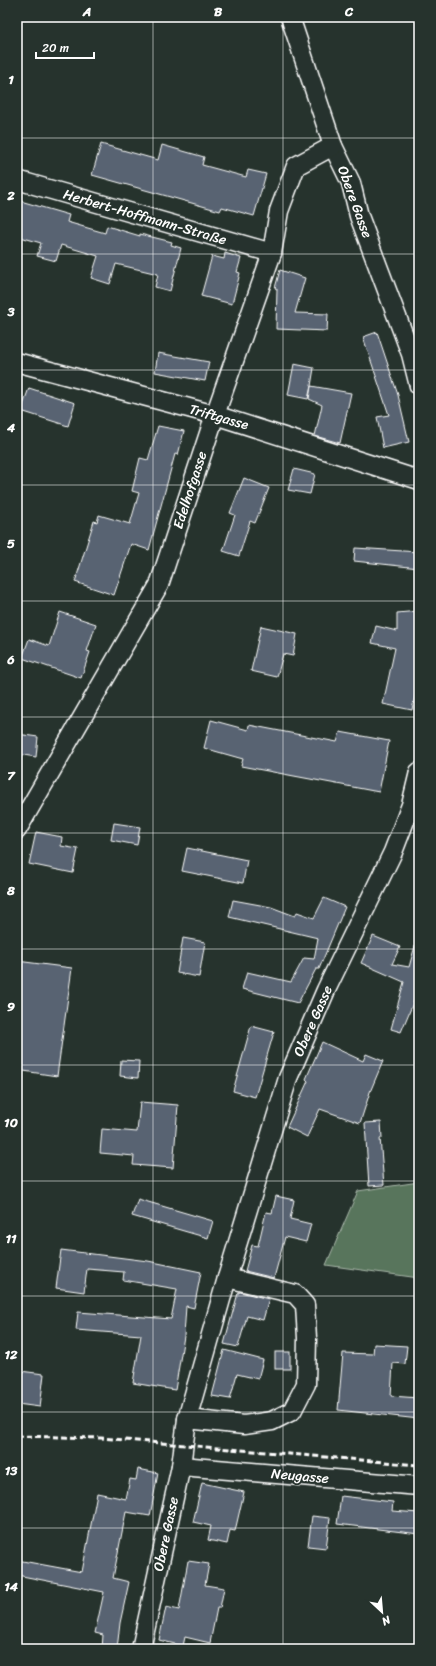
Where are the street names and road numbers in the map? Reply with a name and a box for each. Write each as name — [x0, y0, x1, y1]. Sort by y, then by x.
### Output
street label: Obere Gasse — [330, 162, 380, 242]
street label: Herbert-Hoffmann-Straße — [60, 182, 230, 252]
street label: Triftgasse — [186, 397, 252, 437]
street label: Edelhofgasse — [166, 448, 214, 532]
street label: Obere Gasse — [286, 981, 340, 1061]
street label: Neugasse — [270, 1461, 330, 1491]
street label: Obere Gasse — [146, 1494, 186, 1574]

